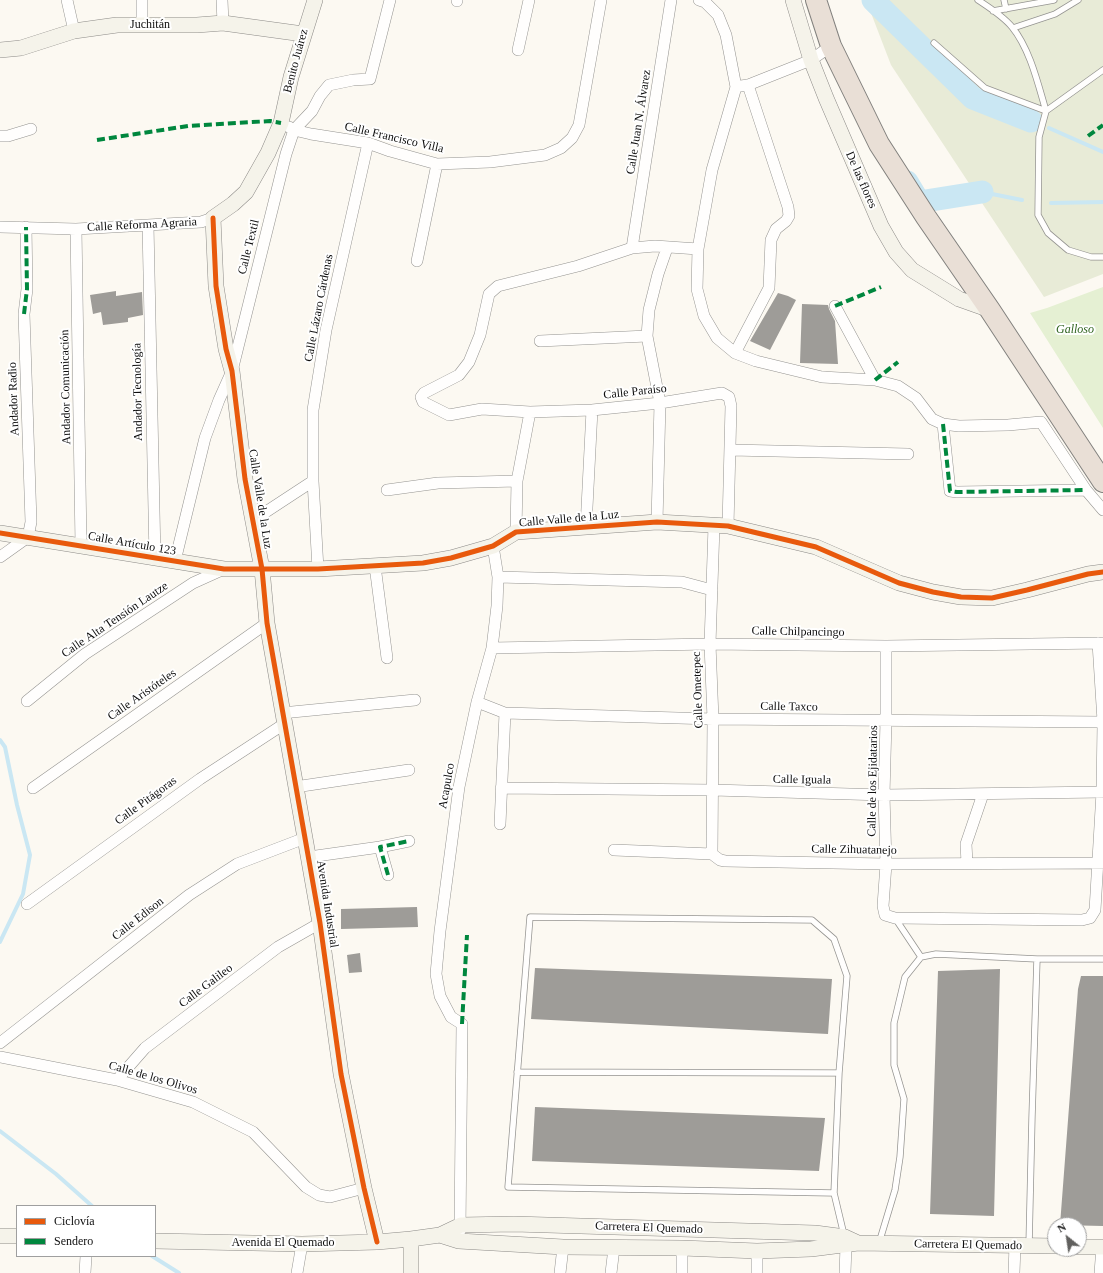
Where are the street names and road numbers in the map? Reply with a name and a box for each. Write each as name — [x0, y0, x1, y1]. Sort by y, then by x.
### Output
street label: Juchitán — [130, 18, 170, 32]
street label: Benito Juárez — [281, 27, 311, 95]
street label: Calle Juan N. Álvarez — [624, 69, 654, 175]
street label: Calle Francisco Villa — [343, 120, 445, 156]
street label: De las flores — [842, 149, 880, 211]
street label: Calle Reforma Agraria — [87, 215, 197, 235]
street label: Calle Textil — [235, 218, 263, 276]
street label: Calle Lázaro Cárdenas — [302, 253, 336, 363]
street label: Andador Comunicación — [58, 329, 74, 445]
street label: Andador Tecnología — [130, 343, 146, 441]
street label: Andador Radio — [6, 362, 22, 436]
street label: Calle Paraíso — [603, 382, 667, 402]
street label: Calle Valle de la Luz — [245, 448, 275, 550]
street label: Calle Valle de la Luz — [518, 507, 620, 531]
street label: Calle Artículo 123 — [87, 529, 177, 559]
street label: Calle Alta Tensión Lautze — [59, 579, 171, 661]
street label: Calle Chilpancingo — [751, 624, 845, 640]
street label: Calle Ometepec — [689, 651, 707, 729]
street label: Calle Aristóteles — [105, 666, 179, 724]
street label: Calle Taxco — [760, 699, 818, 715]
street label: Calle de los Ejidatarios — [865, 725, 881, 837]
street label: Acapulco — [436, 762, 458, 810]
street label: Calle Iguala — [773, 772, 831, 788]
street label: Calle Pitágoras — [112, 774, 180, 828]
street label: Calle Zihuatanejo — [811, 842, 897, 858]
street label: Avenida Industrial — [313, 859, 341, 949]
street label: Calle Edison — [109, 894, 167, 944]
street label: Calle Galileo — [176, 961, 236, 1011]
street label: Calle de los Olivos — [107, 1058, 199, 1098]
street label: Carretera El Quemado — [595, 1219, 703, 1237]
street label: Avenida El Quemado — [231, 1236, 335, 1250]
street label: Carretera El Quemado — [914, 1237, 1022, 1253]

